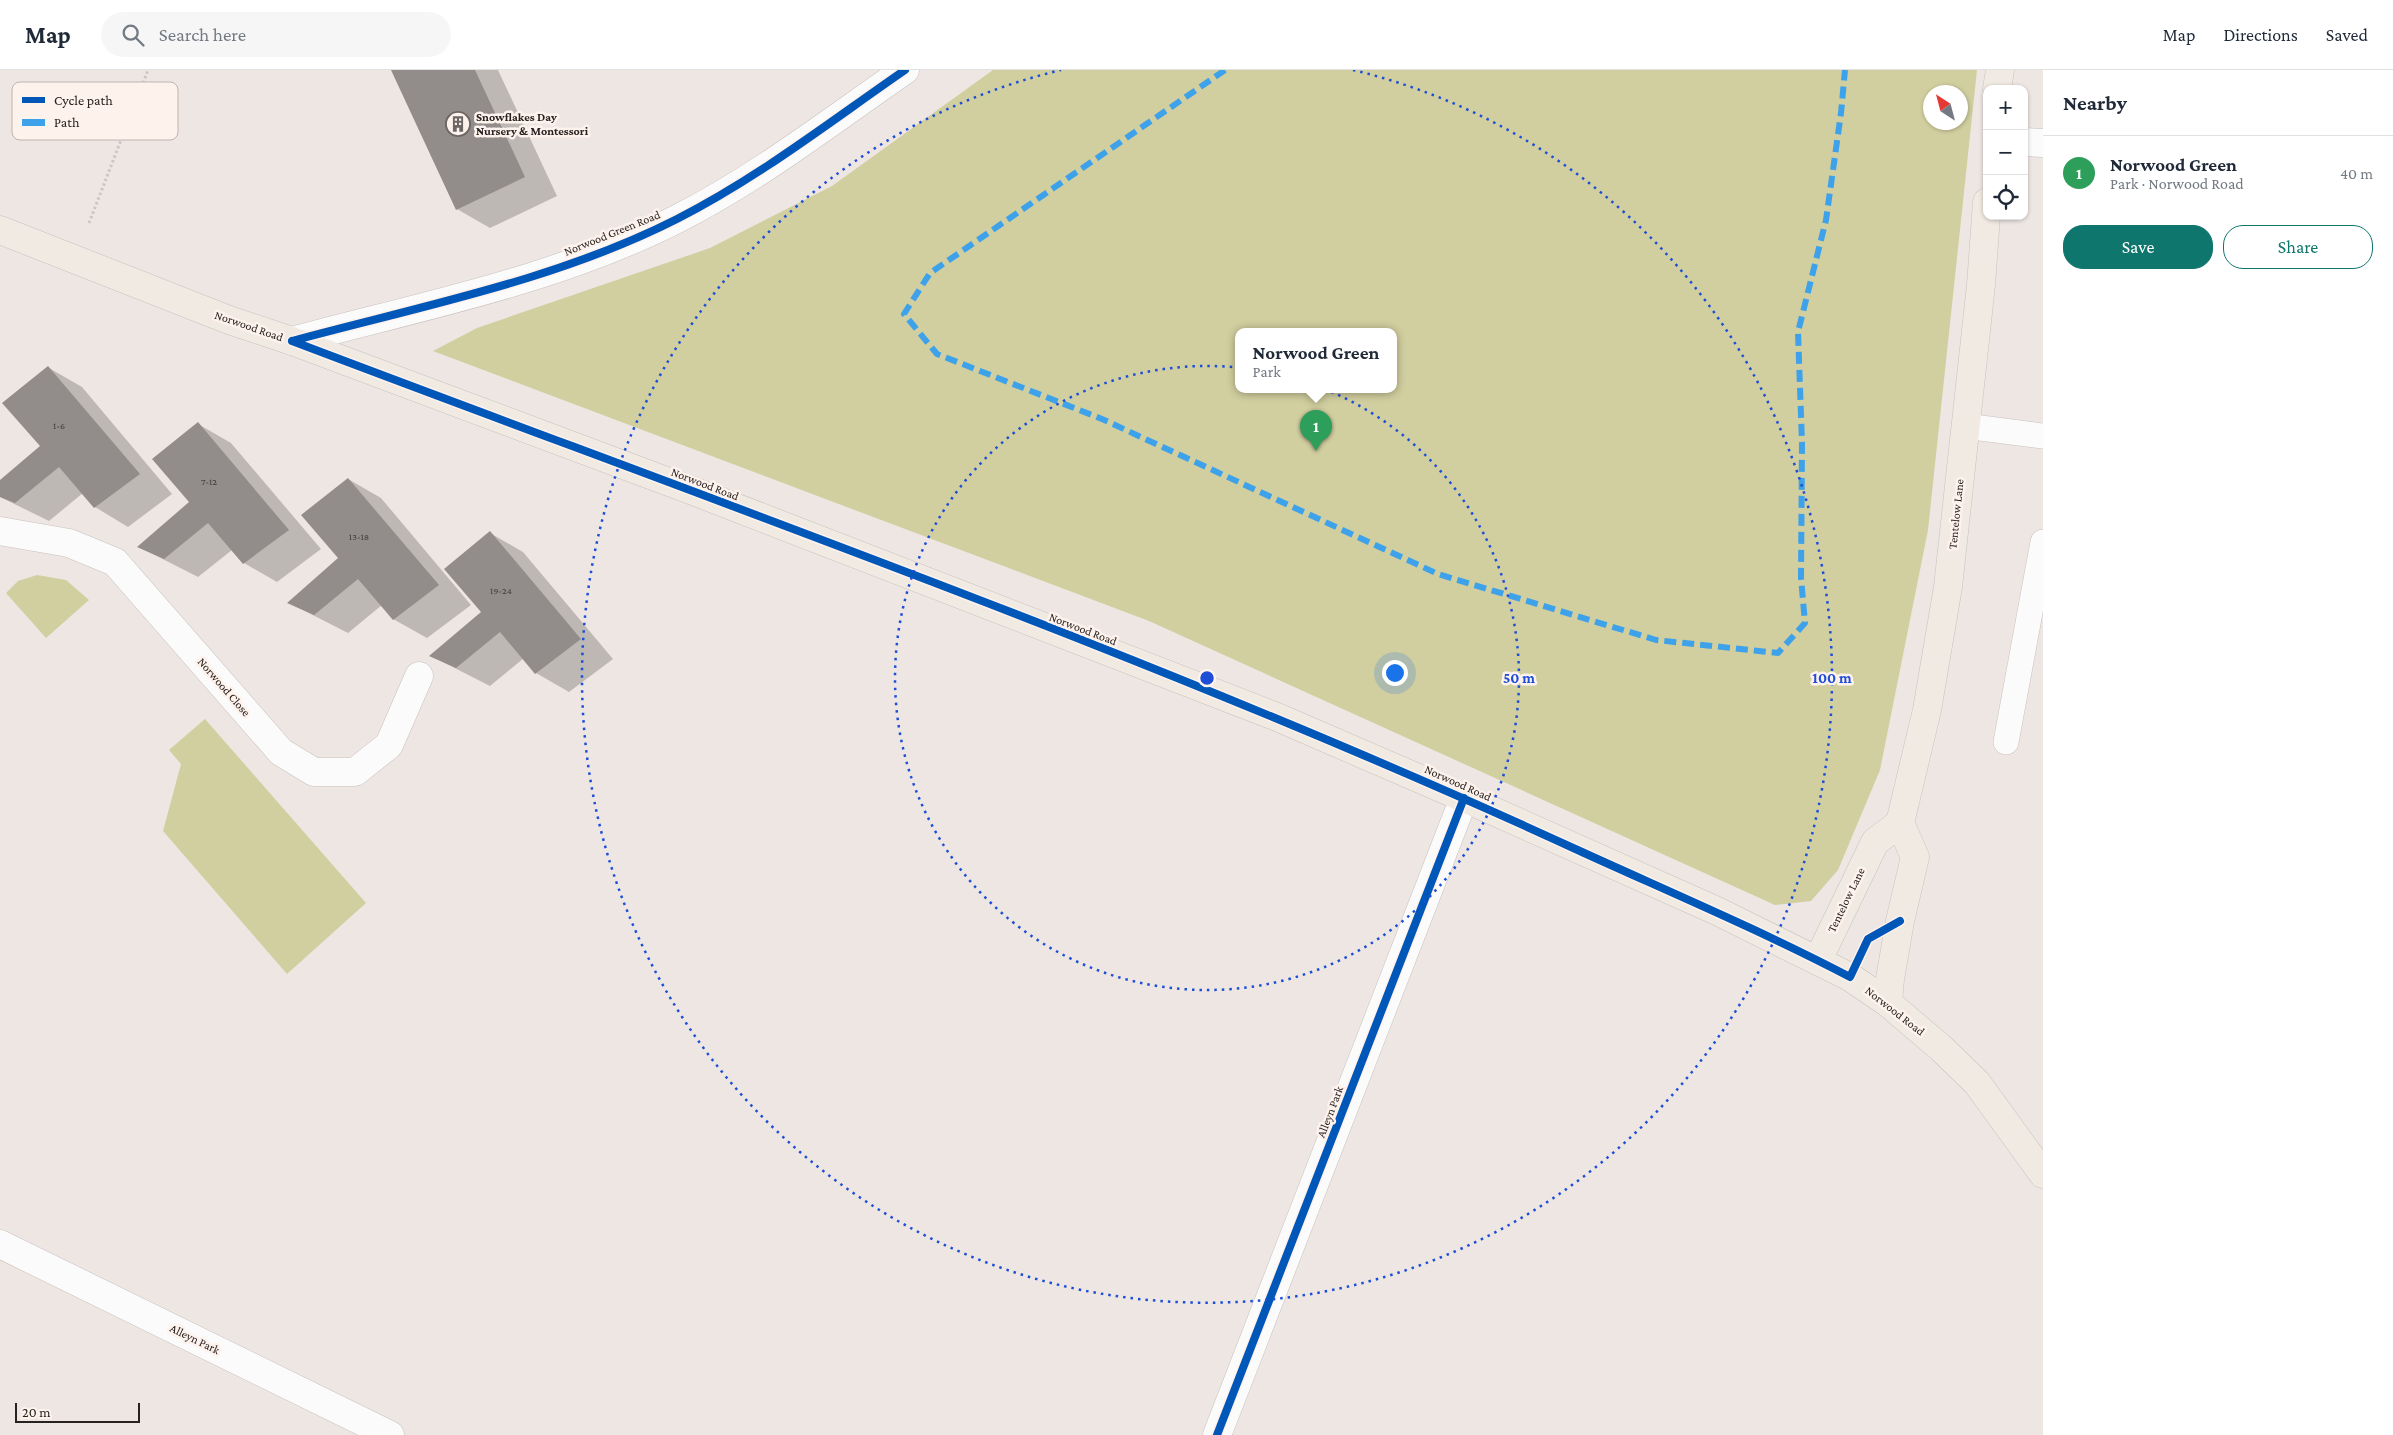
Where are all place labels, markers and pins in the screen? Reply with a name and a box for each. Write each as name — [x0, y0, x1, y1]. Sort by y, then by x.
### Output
place label: Snowflakes Day Nursery & Montessori — [476, 110, 589, 138]
building icon: Snowflakes Day Nursery & Montessori — [445, 111, 471, 137]
pin: 1 — [1300, 410, 1332, 451]
centre of rings — [1198, 669, 1216, 687]

